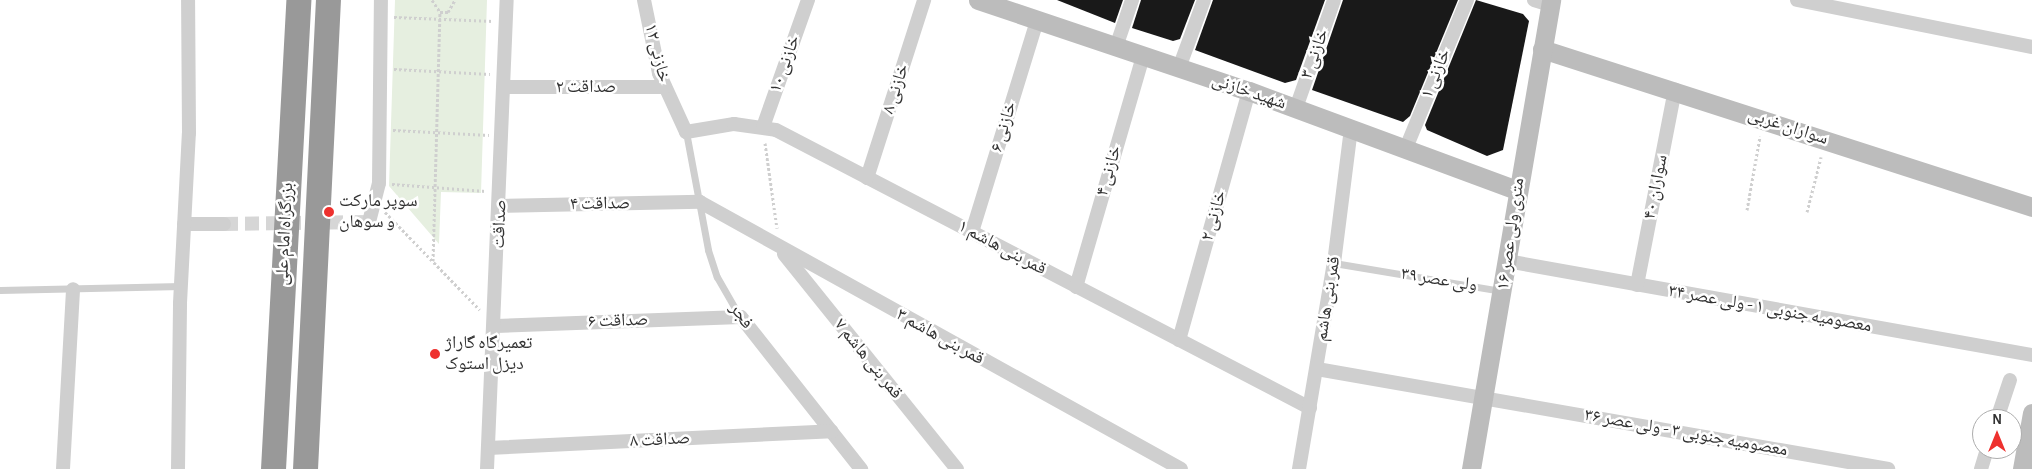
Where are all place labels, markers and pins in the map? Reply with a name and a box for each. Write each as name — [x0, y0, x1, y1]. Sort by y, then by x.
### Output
place label: سوپر مارکت و سوهان — [339, 191, 418, 233]
marker: سوپر مارکت و سوهان — [323, 206, 335, 218]
place label: تعمیرگاه گاراژ دیزل استوک — [445, 333, 532, 376]
marker: تعمیرگاه گاراژ دیزل استوک — [429, 348, 441, 360]

